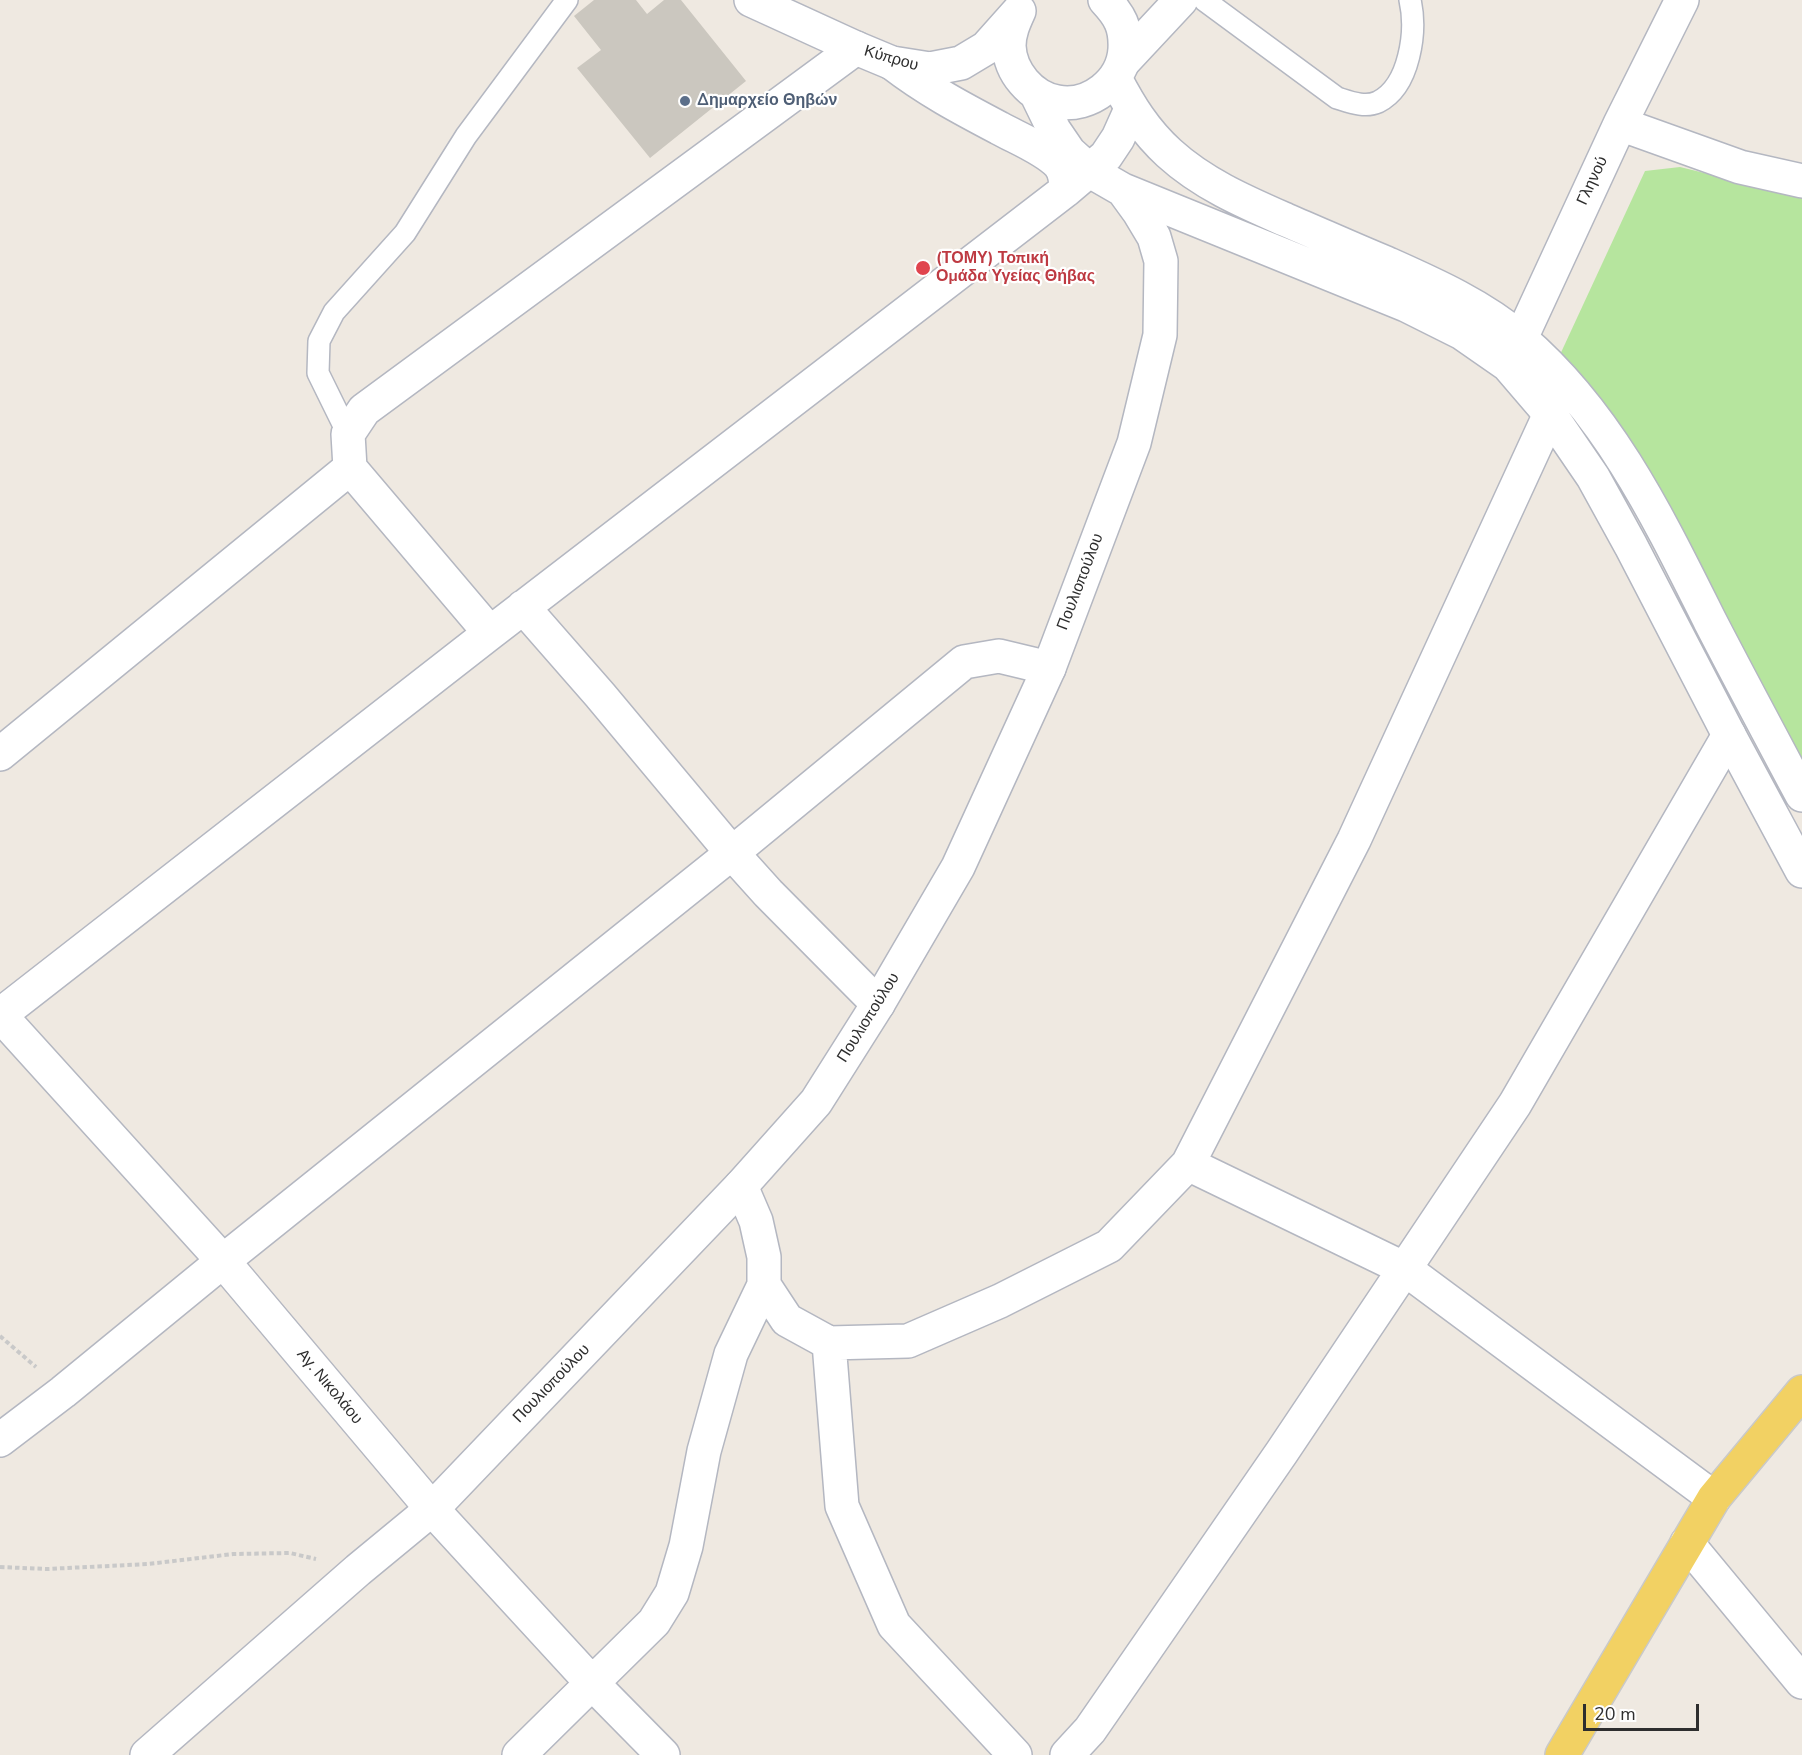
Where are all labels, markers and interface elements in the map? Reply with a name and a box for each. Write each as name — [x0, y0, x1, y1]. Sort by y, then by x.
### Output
street label: Κύπρου — [862, 42, 920, 76]
place label: Δημαρχείο Θηβών — [697, 91, 837, 111]
marker: Δημαρχείο Θηβών — [678, 94, 692, 108]
street label: Γληνού — [1573, 154, 1613, 208]
place label: (ΤΟΜΥ) Τοπική Ομάδα Υγείας Θήβας — [936, 249, 1095, 287]
marker: (ΤΟΜΥ) Τοπική Ομάδα Υγείας Θήβας — [914, 259, 932, 277]
street label: Πουλιοπούλου — [1054, 531, 1108, 633]
street label: Πουλιοπούλου — [834, 970, 904, 1066]
street label: Πουλιοπούλου — [510, 1341, 594, 1427]
street label: Αγ. Νικολάου — [292, 1345, 366, 1429]
scale bar — [1586, 1692, 1702, 1730]
text: 20 m — [1594, 1702, 1636, 1726]

